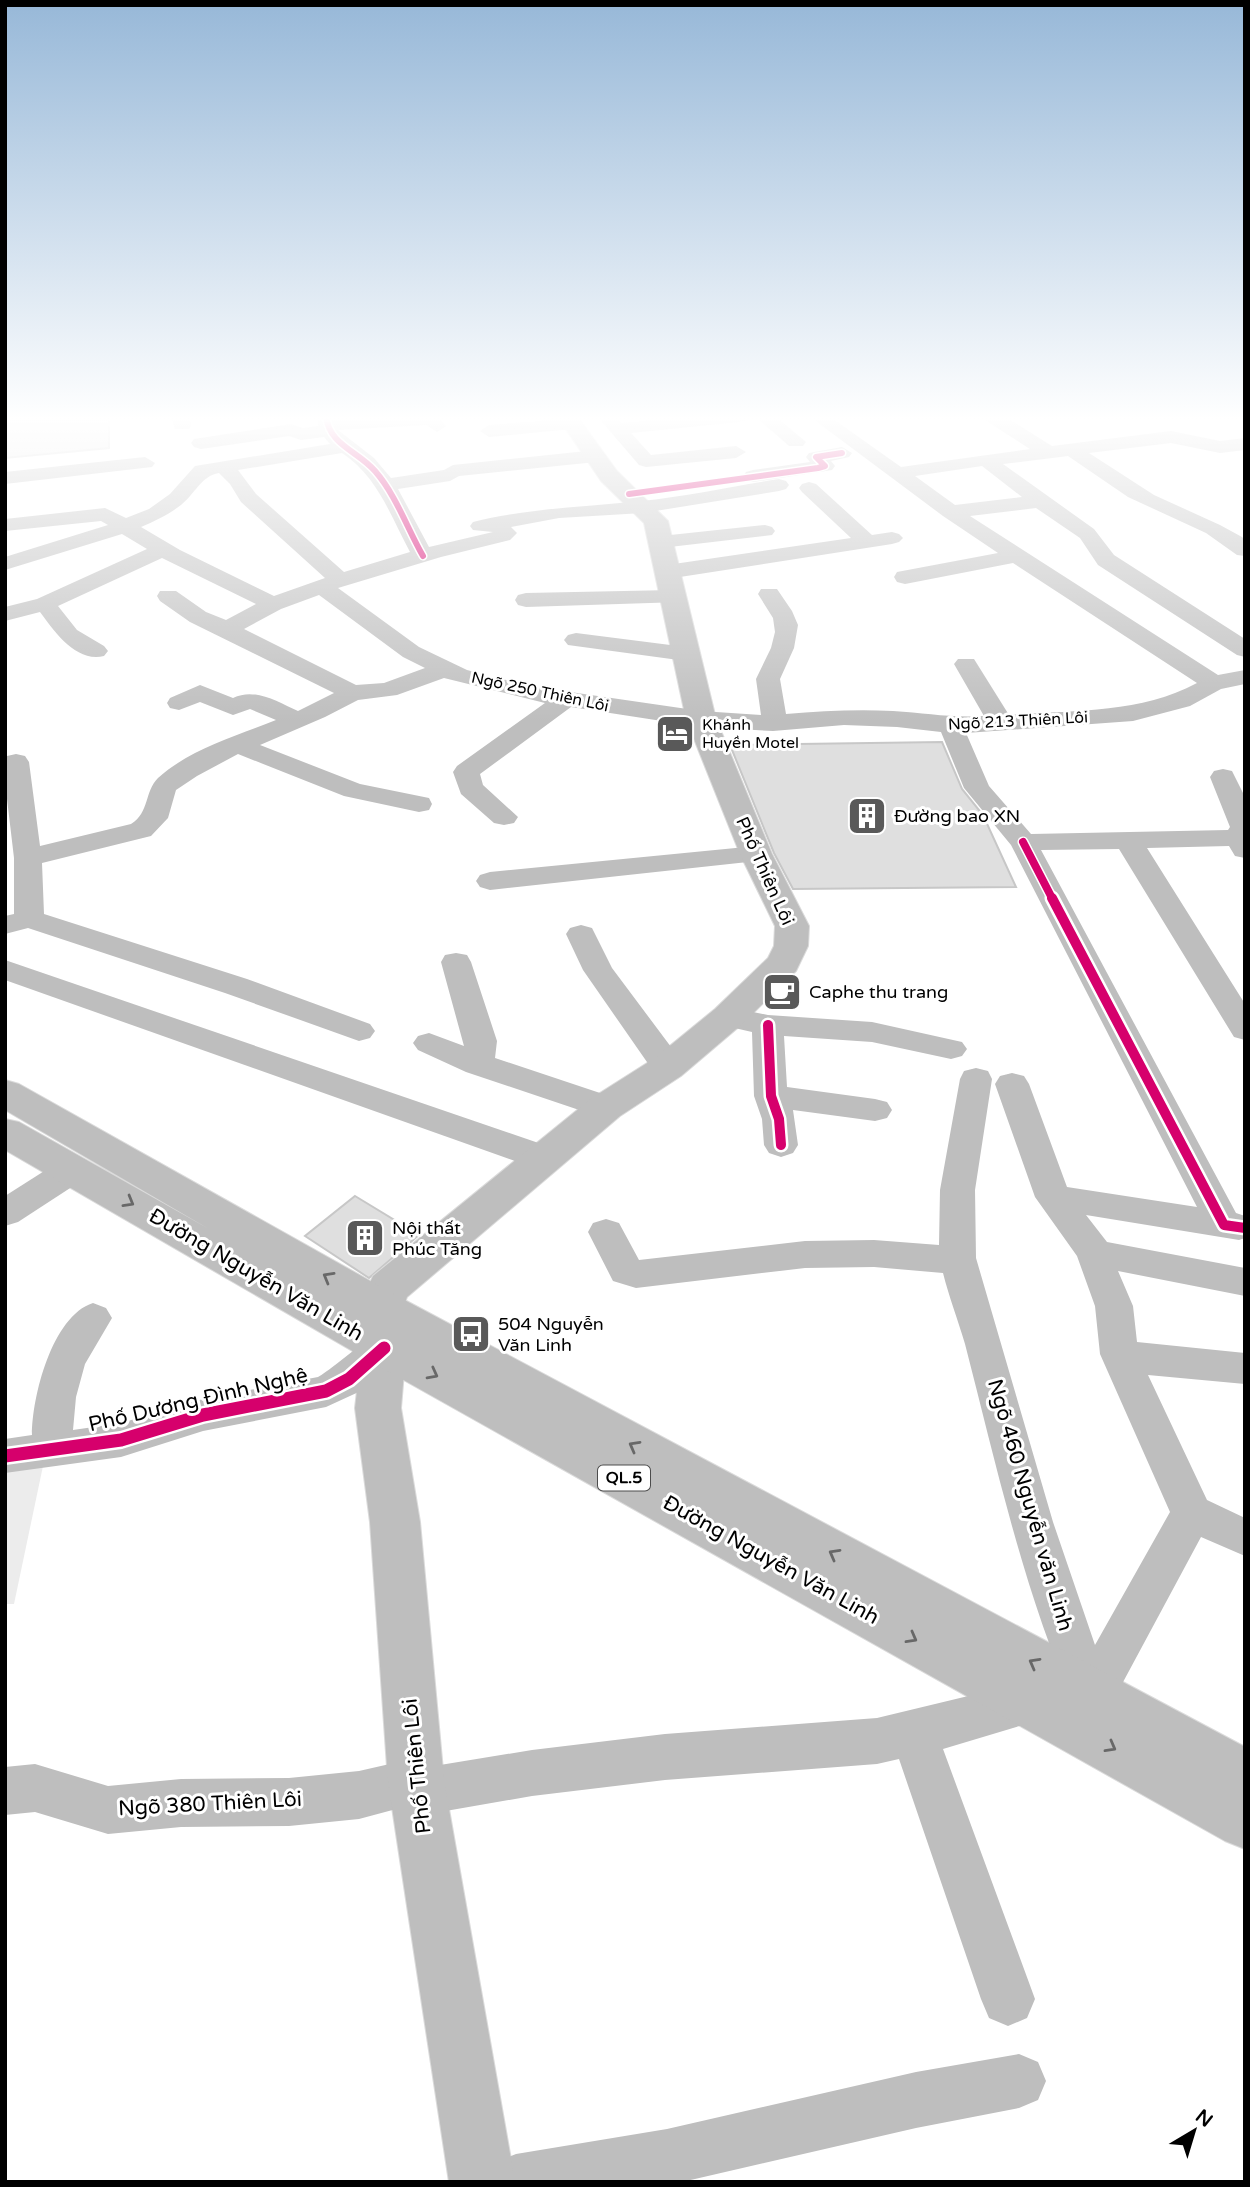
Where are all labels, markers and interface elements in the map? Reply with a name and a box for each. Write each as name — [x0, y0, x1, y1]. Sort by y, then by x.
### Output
street label: Ngõ 250 Thiên Lôi — [469, 668, 611, 716]
street label: Ngõ 213 Thiên Lôi — [947, 707, 1089, 735]
hotel icon: Khánh Huyền Motel — [654, 713, 696, 755]
place label: Khánh Huyền Motel — [702, 715, 799, 753]
building icon: Đường bao XN — [846, 795, 888, 837]
place label: Đường bao XN — [894, 805, 1020, 827]
street label: Phố Thiên Lôi — [731, 813, 799, 929]
cafe icon: Caphe thu trang — [761, 971, 803, 1013]
place label: Caphe thu trang — [809, 981, 948, 1003]
one-way arrow — [121, 1194, 134, 1207]
street label: Đường Nguyễn Văn Linh — [144, 1203, 368, 1347]
building icon: Nội thất Phúc Tăng — [344, 1217, 386, 1259]
place label: Nội thất Phúc Tăng — [392, 1217, 482, 1260]
one-way arrow — [322, 1272, 335, 1285]
bus stop icon: 504 Nguyễn Văn Linh — [450, 1313, 492, 1355]
place label: 504 Nguyễn Văn Linh — [498, 1313, 604, 1356]
street label: Phố Dương Đình Nghệ — [86, 1363, 310, 1437]
one-way arrow — [426, 1366, 439, 1380]
street label: Ngõ 460 Nguyễn văn Linh — [982, 1376, 1078, 1634]
one-way arrow — [629, 1440, 642, 1454]
road number: QL.5 — [598, 1466, 650, 1490]
street label: Đường Nguyễn Văn Linh — [659, 1490, 883, 1630]
one-way arrow — [829, 1549, 841, 1563]
one-way arrow — [904, 1630, 917, 1643]
one-way arrow — [1029, 1658, 1041, 1671]
street label: Phố Thiên Lôi — [397, 1697, 437, 1835]
one-way arrow — [1104, 1739, 1116, 1753]
street label: Ngõ 380 Thiên Lôi — [117, 1787, 303, 1821]
north arrow — [1159, 2096, 1229, 2166]
text: N — [1191, 2105, 1217, 2132]

